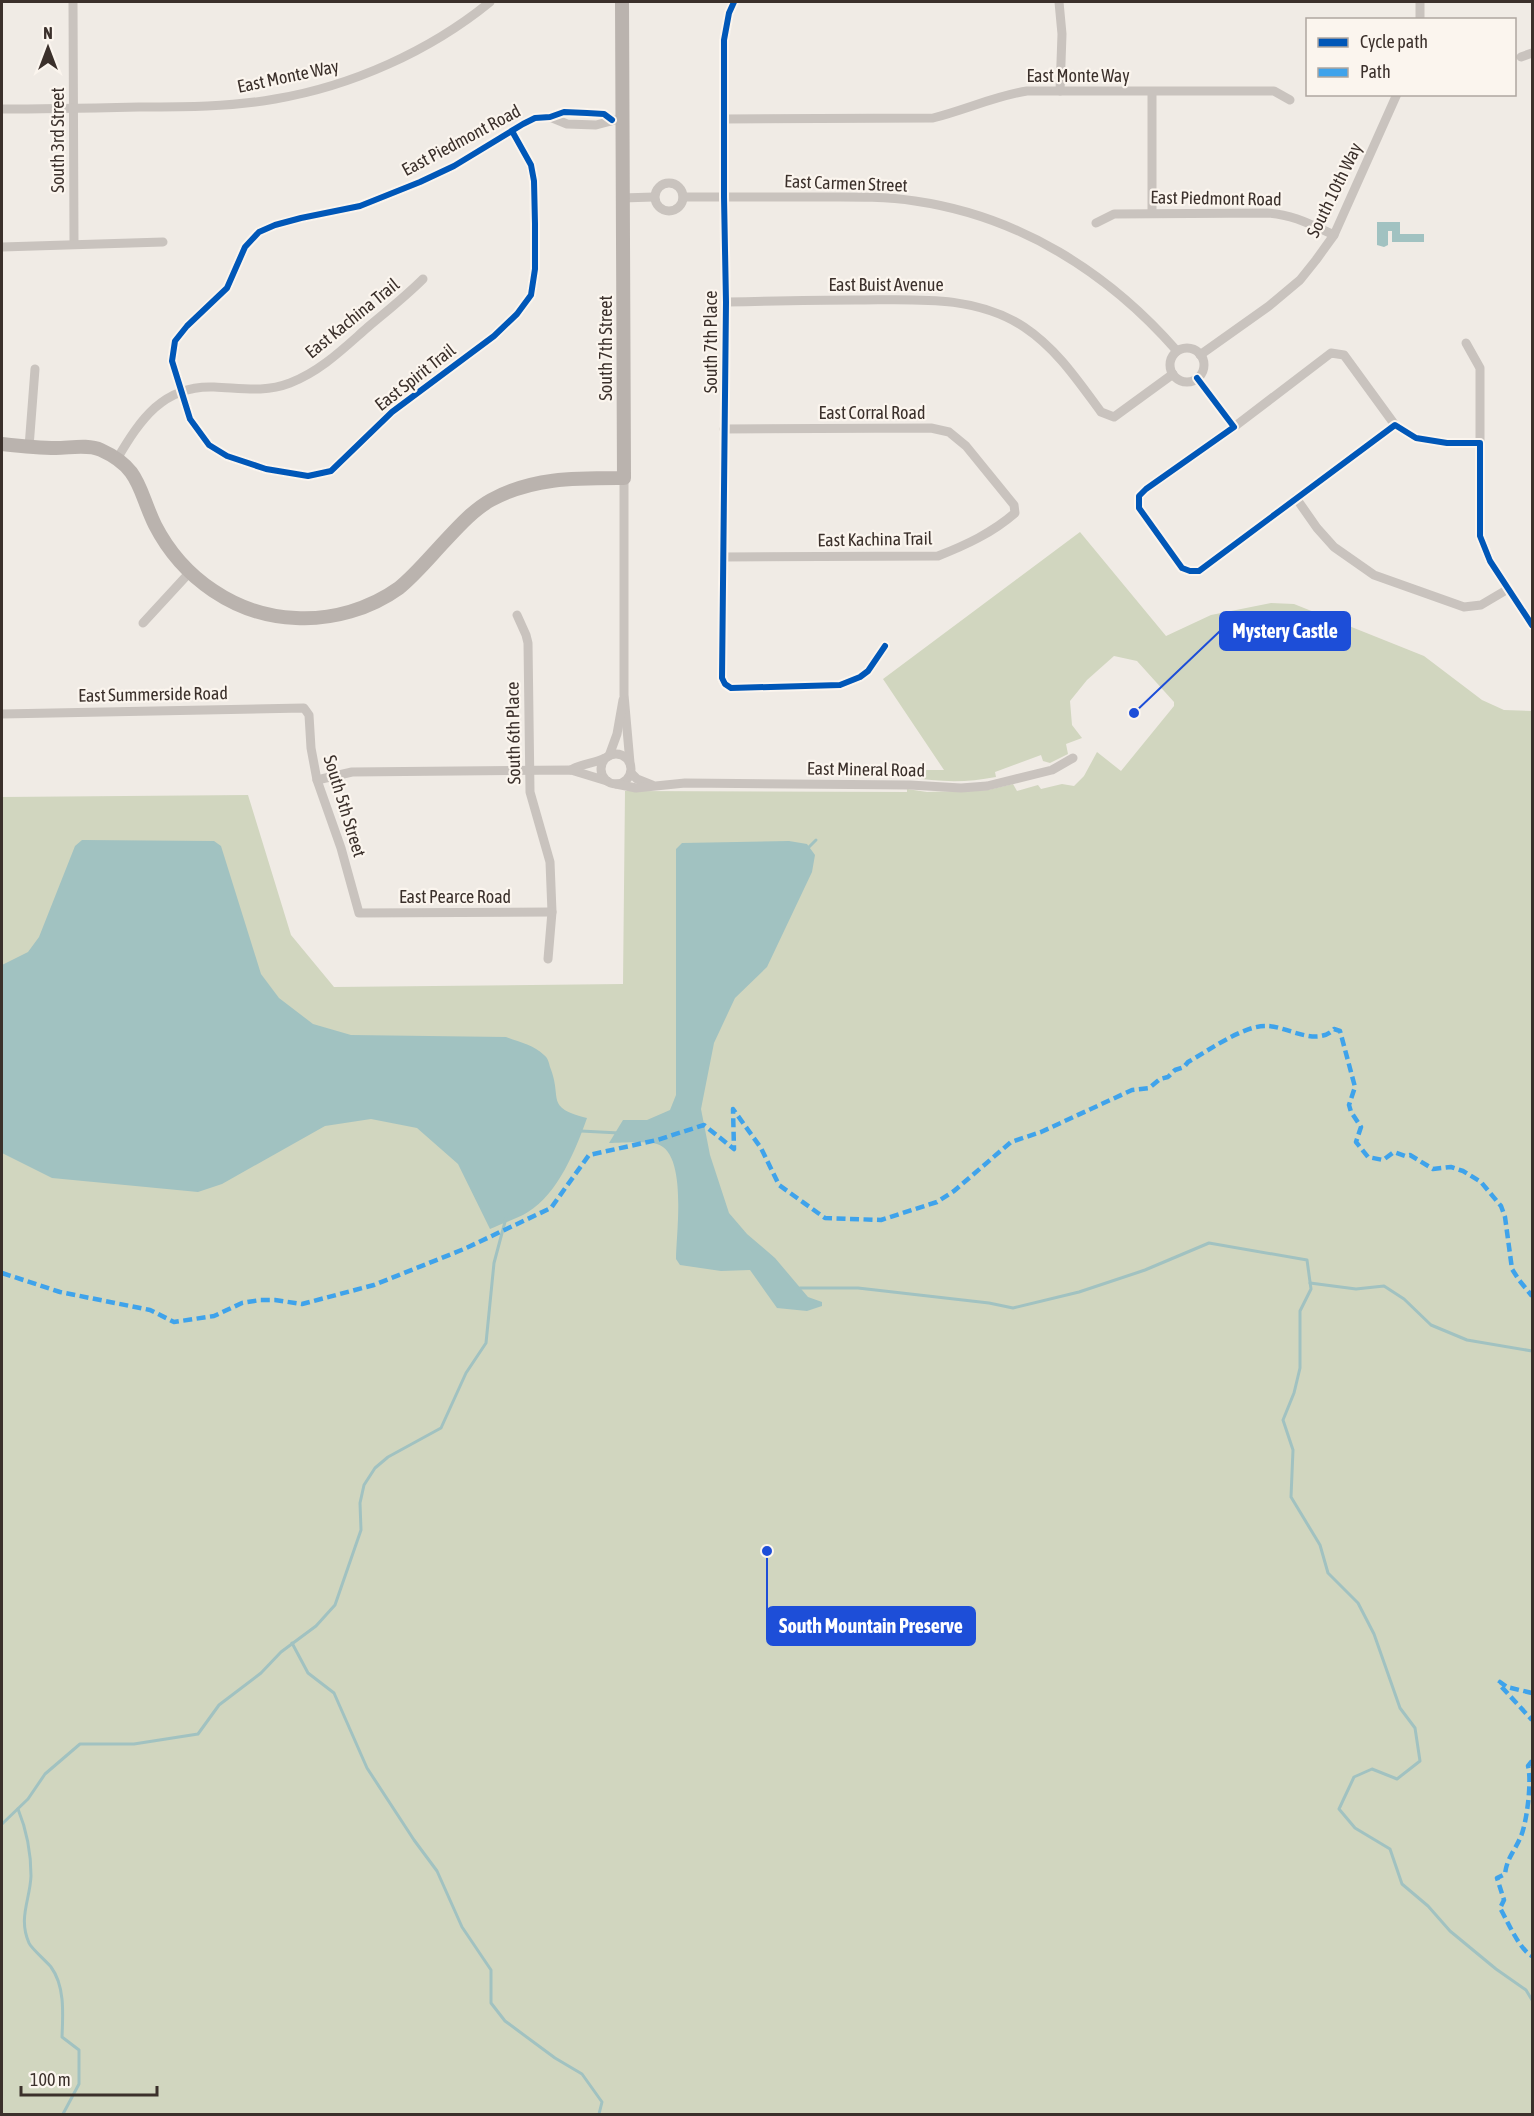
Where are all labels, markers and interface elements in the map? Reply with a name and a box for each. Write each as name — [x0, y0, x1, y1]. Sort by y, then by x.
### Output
north arrow — [18, 18, 78, 78]
legend — [1306, 18, 1516, 96]
text: N — [43, 24, 53, 42]
text: Cycle path — [1360, 31, 1428, 52]
street label: East Monte Way — [235, 55, 341, 97]
text: Path — [1360, 61, 1391, 82]
street label: East Monte Way — [1026, 65, 1130, 86]
street label: South 3rd Street — [47, 87, 68, 193]
street label: East Piedmont Road — [398, 100, 524, 180]
street label: South 10th Way — [1302, 139, 1366, 241]
street label: East Carmen Street — [784, 170, 908, 196]
street label: East Piedmont Road — [1150, 186, 1282, 210]
street label: East Kachina Trail — [301, 274, 403, 362]
street label: East Buist Avenue — [828, 274, 944, 295]
street label: South 7th Place — [700, 291, 721, 393]
street label: South 7th Street — [595, 295, 616, 401]
street label: East Spirit Trail — [371, 339, 460, 415]
street label: East Corral Road — [819, 402, 925, 423]
street label: East Kachina Trail — [817, 527, 933, 551]
callout: Mystery Castle — [1220, 612, 1350, 650]
text: Mystery Castle — [1232, 619, 1338, 642]
street label: South 6th Place — [502, 681, 524, 785]
street label: East Summerside Road — [78, 682, 228, 706]
street label: South 5th Street — [320, 753, 370, 859]
street label: East Mineral Road — [807, 757, 925, 781]
street label: East Pearce Road — [399, 886, 511, 907]
callout: South Mountain Preserve — [767, 1607, 975, 1645]
text: South Mountain Preserve — [779, 1614, 963, 1637]
scale bar — [21, 2059, 158, 2097]
text: 100 m — [30, 2069, 71, 2090]

